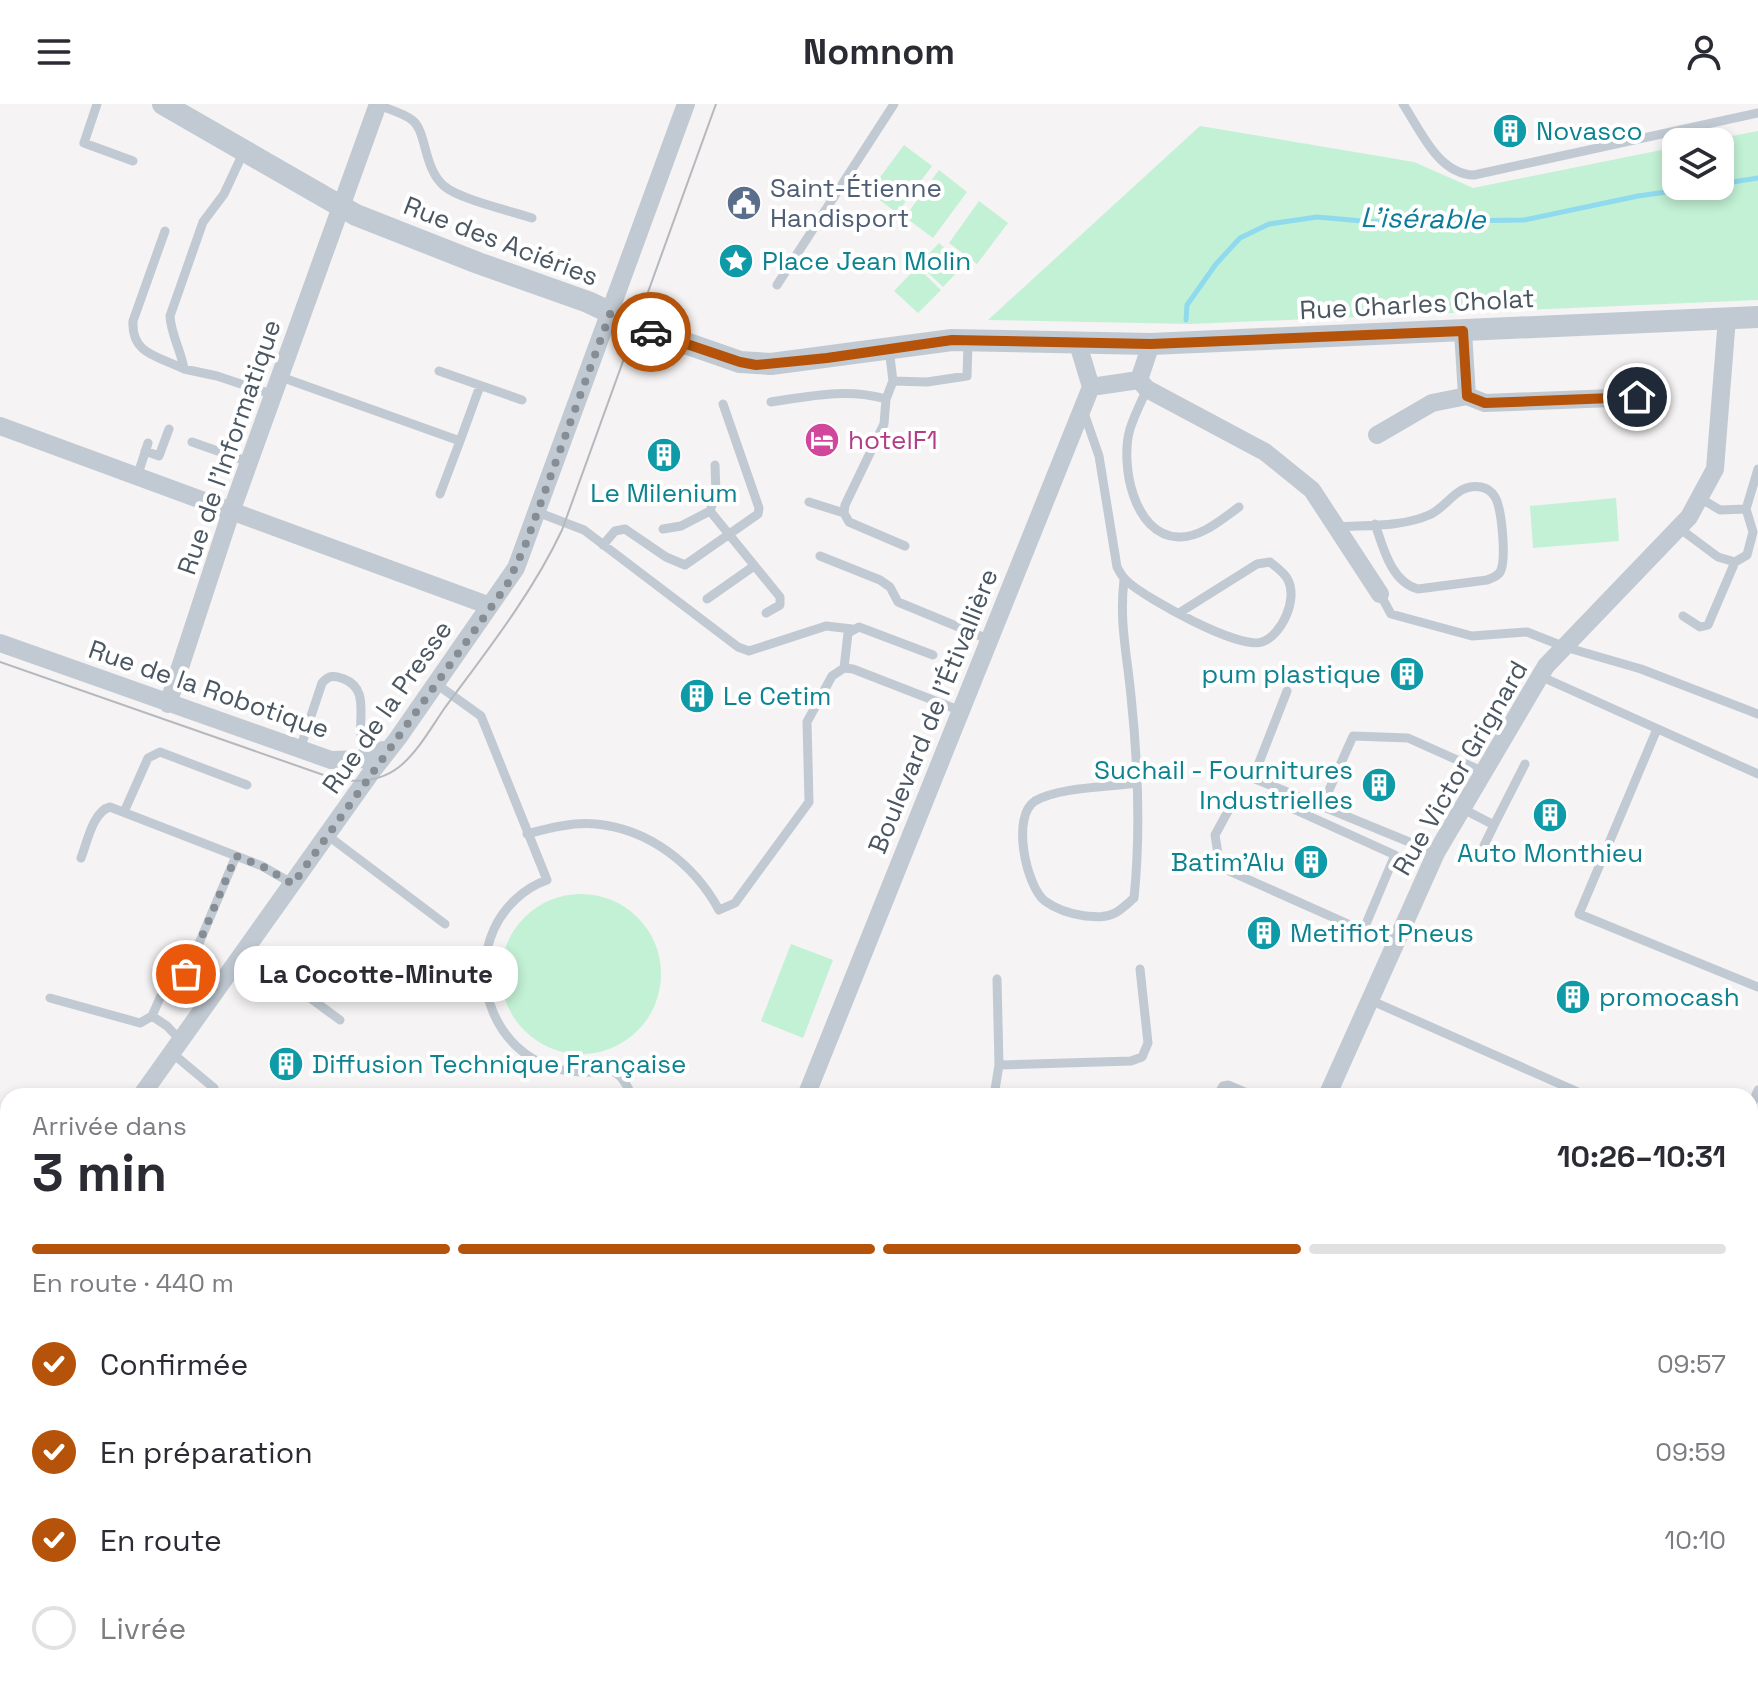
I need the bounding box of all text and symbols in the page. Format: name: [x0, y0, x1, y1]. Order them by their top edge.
text: Nomnom: [803, 29, 955, 75]
icon: menu: [32, 30, 76, 74]
icon: person: [1682, 30, 1726, 74]
building icon: Novasco: [1491, 112, 1529, 150]
place label: Novasco: [1536, 114, 1643, 148]
map controls: [1662, 128, 1734, 200]
button: layers: [1662, 128, 1734, 200]
place label: Saint-Étienne Handisport: [770, 171, 942, 235]
public building icon: Saint-Étienne Handisport: [725, 184, 763, 222]
street label: Rue des Aciéries: [399, 188, 603, 294]
water label: L'isérable: [1360, 199, 1487, 237]
place icon: Place Jean Molin: [717, 242, 755, 280]
place label: Place Jean Molin: [762, 244, 971, 278]
street label: Rue Charles Cholat: [1299, 281, 1535, 327]
courier: [611, 292, 691, 372]
icon: car: [629, 310, 673, 354]
street label: Rue de l'Informatique: [169, 315, 289, 579]
pin: [1603, 363, 1671, 431]
icon: home: [1615, 375, 1659, 419]
hotel icon: hotelF1: [803, 421, 841, 459]
place label: hotelF1: [848, 423, 938, 457]
building icon: Le Milenium: [645, 436, 683, 474]
place label: Le Milenium: [590, 476, 738, 510]
street label: Boulevard de l'Étivallière: [860, 564, 1006, 858]
street label: Rue de la Presse: [314, 614, 460, 800]
street label: Rue de la Robotique: [84, 632, 334, 746]
street label: Rue Victor Grignard: [1385, 654, 1535, 882]
building icon: pum plastique: [1388, 655, 1426, 693]
place label: pum plastique: [1202, 657, 1381, 691]
building icon: Le Cetim: [678, 677, 716, 715]
place label: Le Cetim: [723, 679, 831, 713]
place label: Suchail - Fournitures Industrielles: [1094, 753, 1353, 817]
building icon: Suchail - Fournitures Industrielles: [1360, 766, 1398, 804]
building icon: Auto Monthieu: [1531, 796, 1569, 834]
place label: Auto Monthieu: [1457, 836, 1643, 870]
building icon: Batim'Alu: [1292, 843, 1330, 881]
place label: Batim'Alu: [1171, 845, 1285, 879]
building icon: Metifiot Pneus: [1245, 914, 1283, 952]
place label: Metifiot Pneus: [1290, 916, 1474, 950]
pin: [152, 940, 220, 1008]
callout: La Cocotte-Minute: [234, 946, 518, 1002]
icon: bag: [164, 952, 208, 996]
text: La Cocotte-Minute: [259, 957, 493, 991]
building icon: promocash: [1554, 978, 1592, 1016]
place label: promocash: [1599, 980, 1740, 1014]
building icon: Diffusion Technique Française: [267, 1045, 305, 1083]
place label: Diffusion Technique Française: [312, 1047, 686, 1081]
text: Arrivée dans: [32, 1109, 187, 1143]
text: 10:26–10:31: [1557, 1137, 1726, 1176]
text: 3 min: [32, 1140, 167, 1206]
text: En route · 440 m: [32, 1266, 234, 1300]
icon: check: [32, 1342, 76, 1386]
text: Confirmée: [100, 1345, 248, 1384]
text: 09:57: [1657, 1347, 1726, 1381]
icon: check: [32, 1430, 76, 1474]
text: En préparation: [100, 1433, 313, 1472]
text: 09:59: [1655, 1435, 1726, 1469]
icon: check: [32, 1518, 76, 1562]
text: En route: [100, 1521, 222, 1560]
text: 10:10: [1664, 1523, 1726, 1557]
text: Livrée: [100, 1609, 186, 1648]

